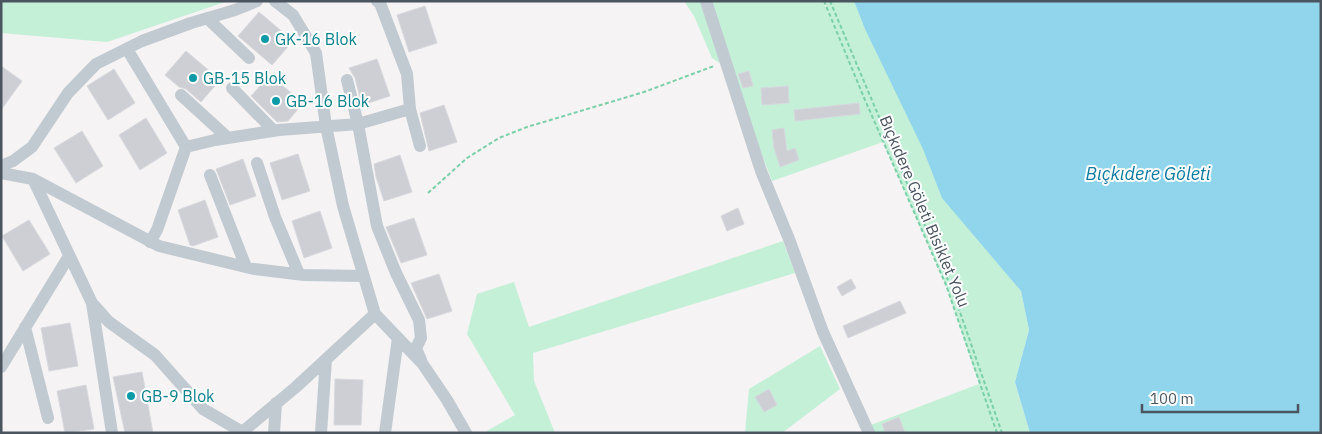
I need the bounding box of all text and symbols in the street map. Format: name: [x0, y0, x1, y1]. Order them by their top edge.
place label: GK-16 Blok: [275, 29, 358, 49]
marker: GK-16 Blok: [259, 33, 271, 45]
place label: GB-15 Blok: [203, 68, 287, 88]
marker: GB-15 Blok: [187, 72, 199, 84]
place label: GB-16 Blok: [286, 91, 370, 111]
marker: GB-16 Blok: [270, 95, 282, 107]
street label: Bıçkıdere Göleti Bisiklet Yolu: [876, 112, 974, 310]
water label: Bıçkıdere Göleti: [1086, 162, 1211, 185]
scale bar: [1142, 382, 1298, 414]
place label: GB-9 Blok: [141, 386, 215, 406]
text: 100 m: [1150, 389, 1194, 408]
marker: GB-9 Blok: [125, 390, 137, 402]

